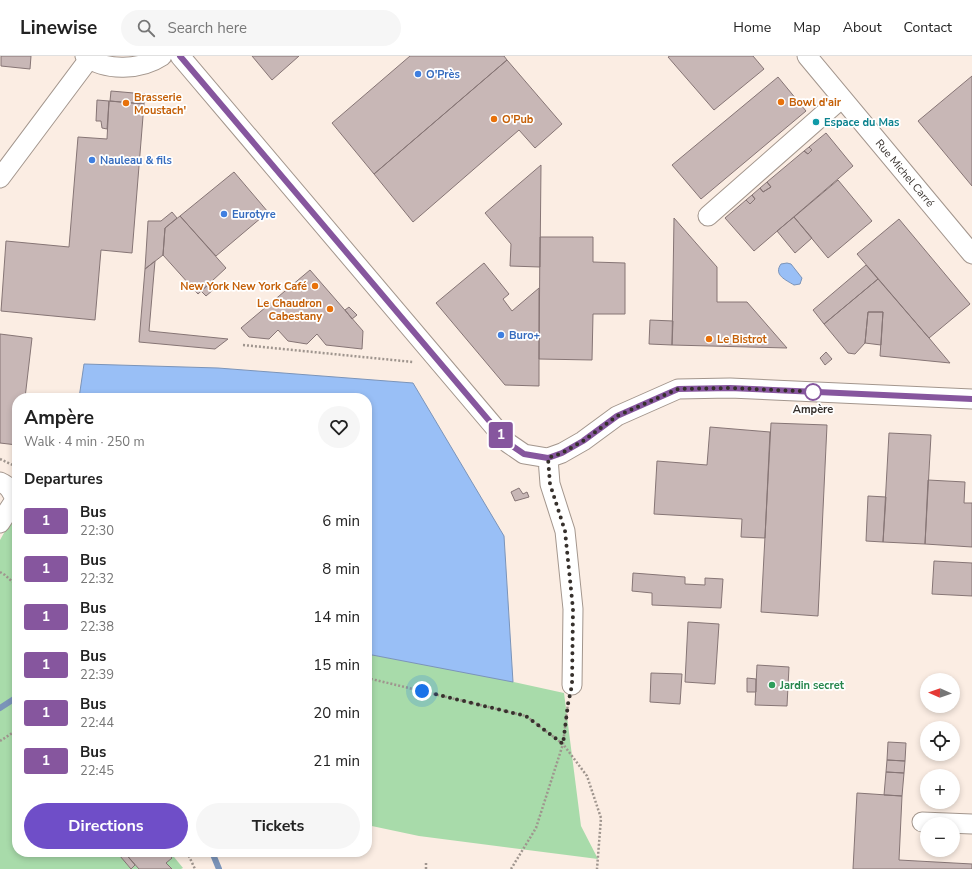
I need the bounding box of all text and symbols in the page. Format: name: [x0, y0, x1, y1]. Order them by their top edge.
search box: [121, 10, 401, 46]
text: Linewise: [20, 15, 97, 41]
icon: search: [135, 17, 157, 39]
text: Search here: [167, 18, 247, 38]
text: Home: [733, 18, 771, 37]
text: Map: [793, 18, 821, 37]
text: About: [843, 18, 882, 37]
text: Contact: [904, 18, 952, 37]
place label: O'Près: [426, 67, 460, 82]
marker: O'Près: [413, 69, 423, 79]
place label: Brasserie Moustach': [134, 90, 186, 118]
place label: Bowl d'air: [789, 95, 842, 110]
marker: Bowl d'air: [776, 97, 786, 107]
marker: Brasserie Moustach': [121, 98, 131, 108]
place label: O'Pub: [502, 112, 534, 127]
marker: O'Pub: [489, 114, 499, 124]
place label: Espace du Mas: [824, 115, 899, 130]
marker: Espace du Mas: [811, 117, 821, 127]
street label: Rue Michel Carré: [872, 136, 938, 210]
place label: Nauleau & fils: [100, 153, 172, 168]
marker: Nauleau & fils: [87, 155, 97, 165]
place label: Eurotyre: [232, 207, 276, 222]
marker: Eurotyre: [219, 209, 229, 219]
place label: New York New York Café: [180, 279, 307, 294]
marker: New York New York Café: [310, 281, 320, 291]
place label: Le Chaudron Cabestany: [257, 296, 322, 324]
marker: Le Chaudron Cabestany: [325, 304, 335, 314]
place label: Buro+: [509, 328, 540, 343]
marker: Buro+: [496, 330, 506, 340]
place label: Le Bistrot: [717, 332, 767, 347]
marker: Le Bistrot: [704, 334, 714, 344]
marker: Ampère: [804, 383, 822, 401]
place label: Ampère: [793, 402, 833, 417]
text: Ampère: [24, 405, 94, 431]
button: heart: [318, 406, 360, 448]
line badge: 1: [488, 422, 514, 448]
text: 1: [497, 425, 505, 444]
text: Walk · 4 min · 250 m: [24, 433, 145, 451]
text: Departures: [24, 469, 103, 489]
text: Bus: [80, 502, 106, 522]
text: 1: [42, 511, 50, 530]
text: 6 min: [322, 511, 360, 531]
text: 22:30: [80, 522, 114, 540]
text: Bus: [80, 550, 106, 570]
text: 1: [42, 559, 50, 578]
text: 8 min: [322, 559, 360, 579]
text: 22:32: [80, 570, 114, 588]
text: Bus: [80, 598, 106, 618]
text: 1: [42, 607, 50, 626]
text: 14 min: [313, 607, 360, 627]
text: 22:38: [80, 618, 114, 636]
text: Bus: [80, 646, 106, 666]
text: 1: [42, 655, 50, 674]
text: 15 min: [313, 655, 360, 675]
text: 22:39: [80, 666, 114, 684]
north arrow: [920, 673, 960, 713]
map controls: [920, 673, 960, 857]
place label: Jardin secret: [779, 678, 845, 693]
marker: Jardin secret: [767, 680, 777, 690]
your location: [412, 681, 432, 701]
text: Bus: [80, 694, 106, 714]
text: 1: [42, 703, 50, 722]
text: 20 min: [313, 703, 360, 723]
text: 22:44: [80, 714, 114, 732]
button: locate: [920, 721, 960, 761]
text: Bus: [80, 742, 106, 762]
text: 1: [42, 751, 50, 770]
text: 21 min: [313, 751, 360, 771]
text: 22:45: [80, 762, 114, 780]
button: +: [920, 769, 960, 809]
button: Directions: [24, 803, 188, 849]
button: Tickets: [196, 803, 360, 849]
button: −: [920, 817, 960, 857]

